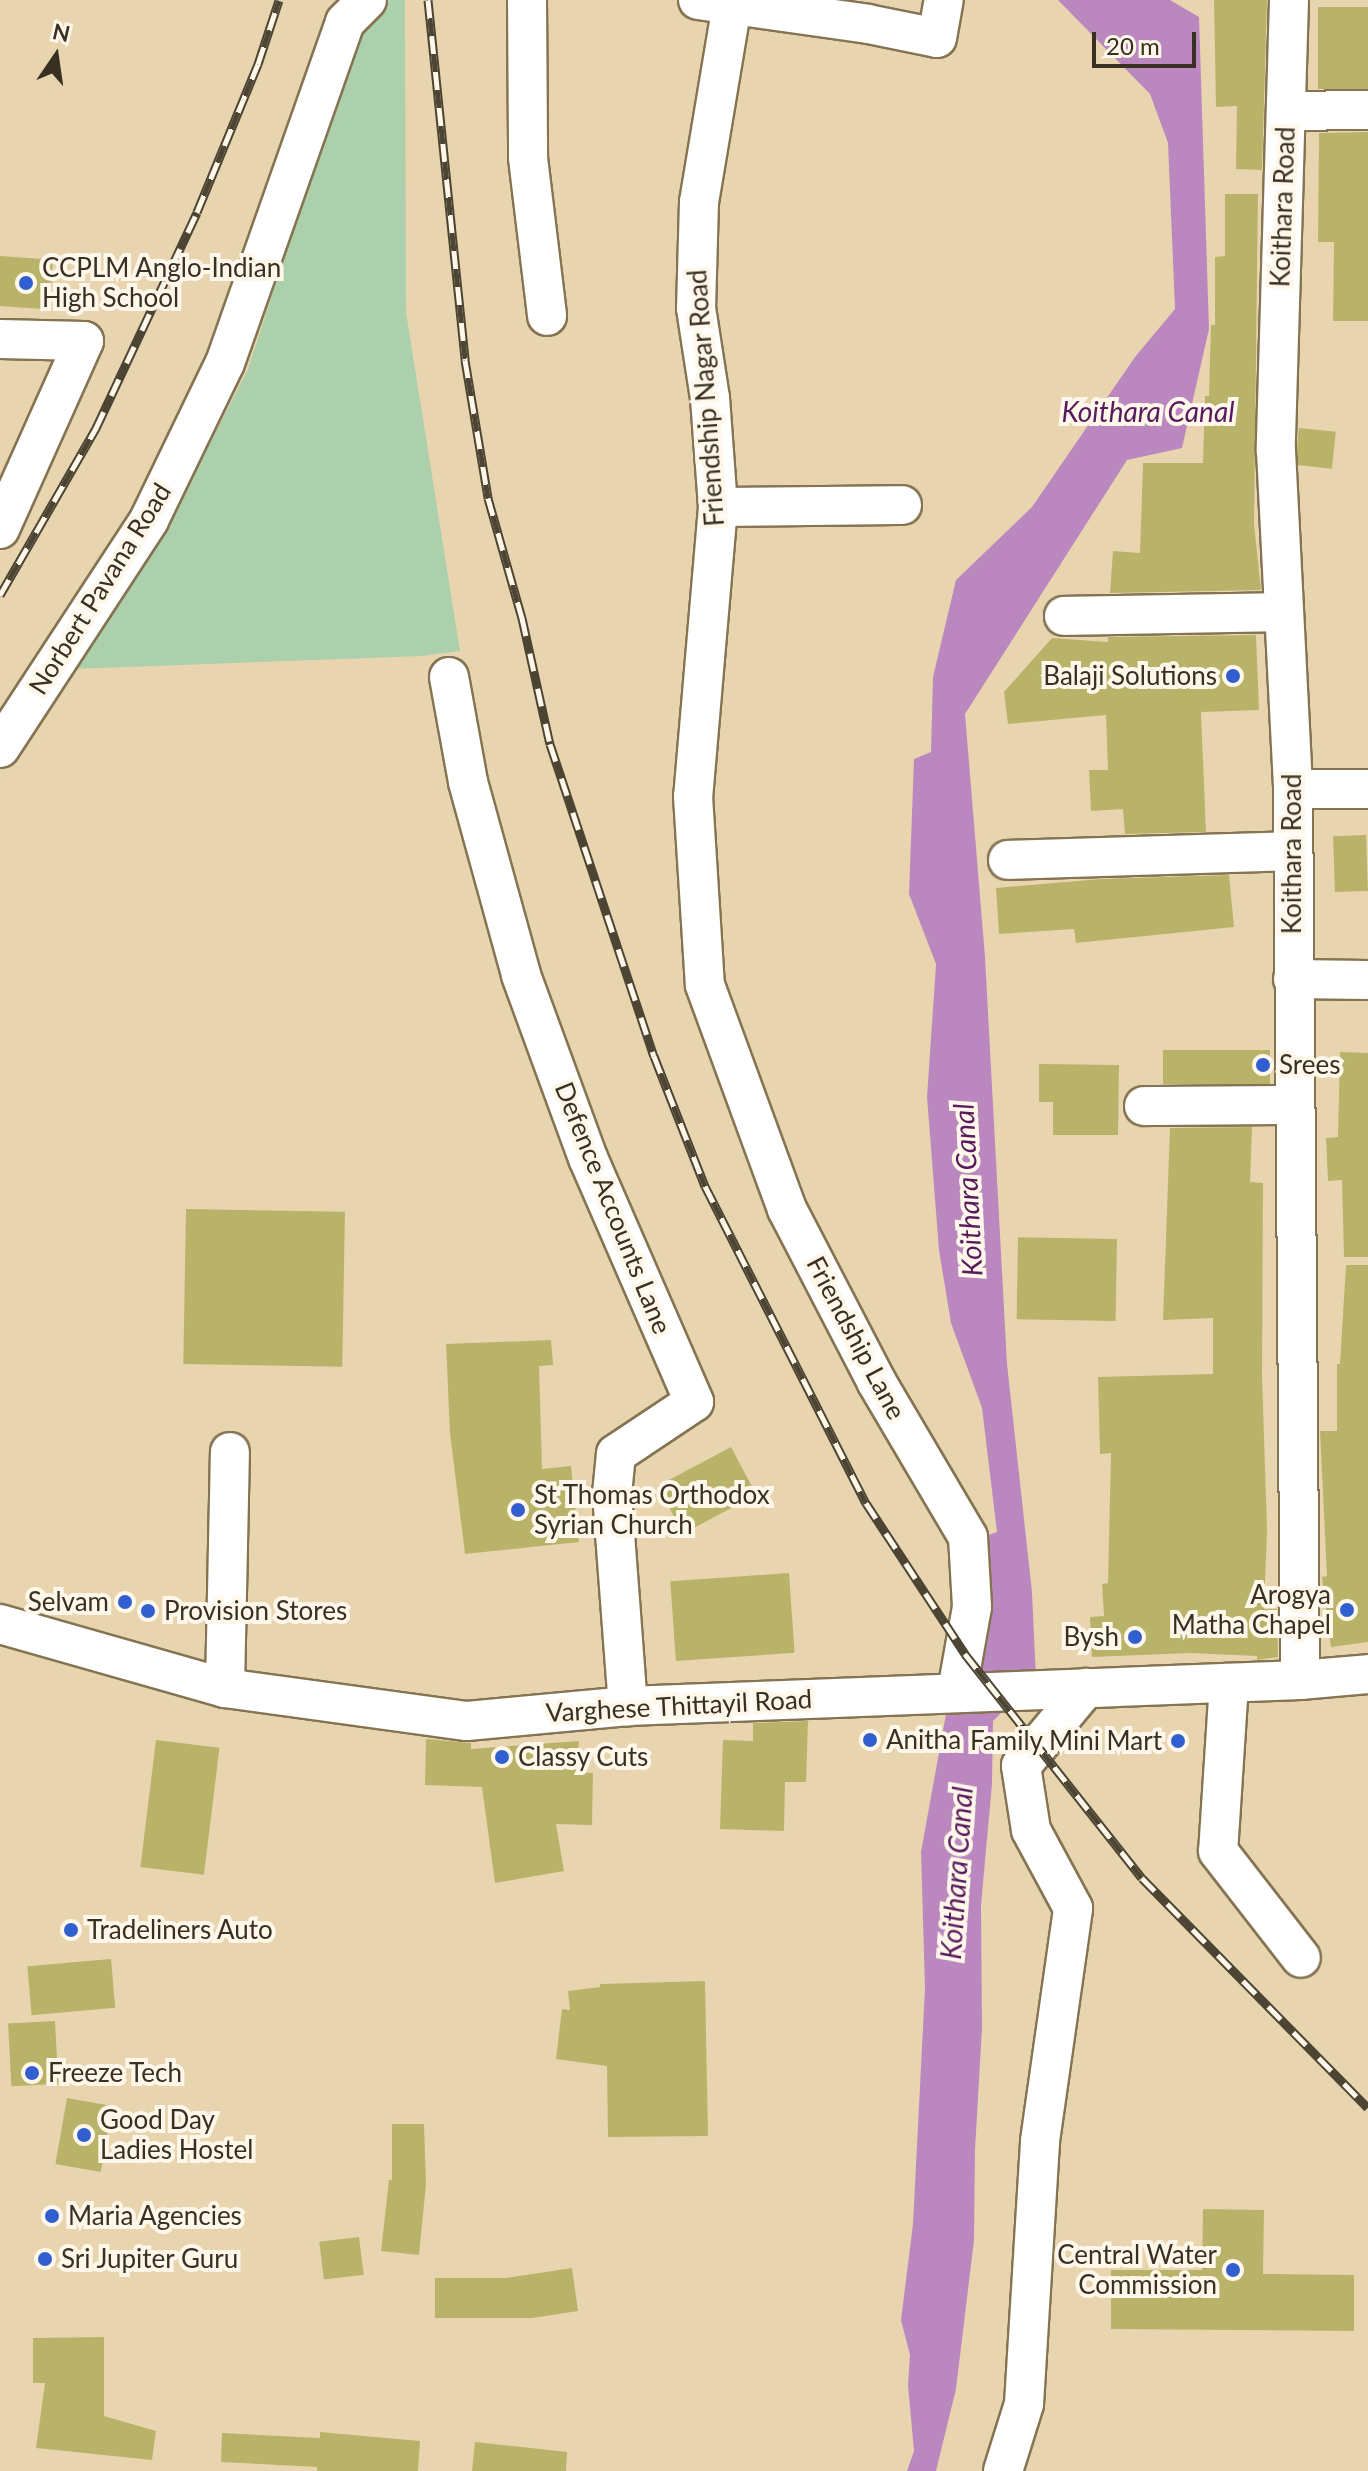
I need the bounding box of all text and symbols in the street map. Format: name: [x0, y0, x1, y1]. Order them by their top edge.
north arrow: [16, 16, 96, 96]
scale bar: [1096, 16, 1200, 66]
text: N: [50, 17, 73, 47]
text: 20 m: [1106, 31, 1160, 60]
street label: Koithara Road: [1265, 126, 1301, 288]
place label: CCPLM Anglo-Indian High School: [42, 252, 282, 314]
street label: Friendship Nagar Road: [681, 268, 731, 528]
marker: CCPLM Anglo-Indian High School: [17, 274, 35, 292]
water label: Koithara Canal: [1062, 394, 1234, 428]
street label: Norbert Pavana Road: [22, 478, 178, 700]
place label: Balaji Solutions: [1043, 660, 1217, 692]
marker: Balaji Solutions: [1224, 667, 1242, 685]
street label: Koithara Road: [1276, 774, 1308, 934]
place label: Srees: [1279, 1049, 1340, 1081]
marker: Srees: [1254, 1056, 1272, 1074]
street label: Defence Accounts Lane: [548, 1077, 678, 1339]
water label: Koithara Canal: [946, 1103, 988, 1277]
street label: Friendship Lane: [800, 1251, 912, 1425]
place label: St Thomas Orthodox Syrian Church: [534, 1479, 770, 1540]
marker: St Thomas Orthodox Syrian Church: [509, 1501, 527, 1519]
place label: Arogya Matha Chapel: [1172, 1579, 1331, 1640]
place label: Selvam: [28, 1586, 109, 1618]
marker: Selvam: [116, 1593, 134, 1611]
place label: Provision Stores: [164, 1595, 347, 1627]
marker: Arogya Matha Chapel: [1338, 1601, 1356, 1619]
marker: Provision Stores: [139, 1602, 157, 1620]
place label: Bysh: [1064, 1621, 1119, 1653]
marker: Bysh: [1126, 1628, 1144, 1646]
street label: Varghese Thittayil Road: [545, 1683, 813, 1729]
place label: Anitha: [886, 1724, 961, 1756]
place label: Family Mini Mart: [969, 1725, 1162, 1757]
marker: Anitha: [861, 1731, 879, 1749]
marker: Family Mini Mart: [1169, 1732, 1187, 1750]
place label: Classy Cuts: [518, 1741, 649, 1773]
marker: Classy Cuts: [493, 1748, 511, 1766]
water label: Koithara Canal: [933, 1786, 979, 1960]
place label: Tradeliners Auto: [87, 1914, 274, 1946]
marker: Tradeliners Auto: [62, 1921, 80, 1939]
place label: Freeze Tech: [48, 2057, 183, 2089]
marker: Freeze Tech: [23, 2064, 41, 2082]
place label: Good Day Ladies Hostel: [100, 2104, 253, 2166]
marker: Good Day Ladies Hostel: [75, 2126, 93, 2144]
place label: Maria Agencies: [68, 2200, 243, 2232]
marker: Maria Agencies: [43, 2207, 61, 2225]
place label: Central Water Commission: [1057, 2239, 1217, 2300]
place label: Sri Jupiter Guru: [61, 2243, 239, 2275]
marker: Sri Jupiter Guru: [36, 2250, 54, 2268]
marker: Central Water Commission: [1224, 2261, 1242, 2279]

